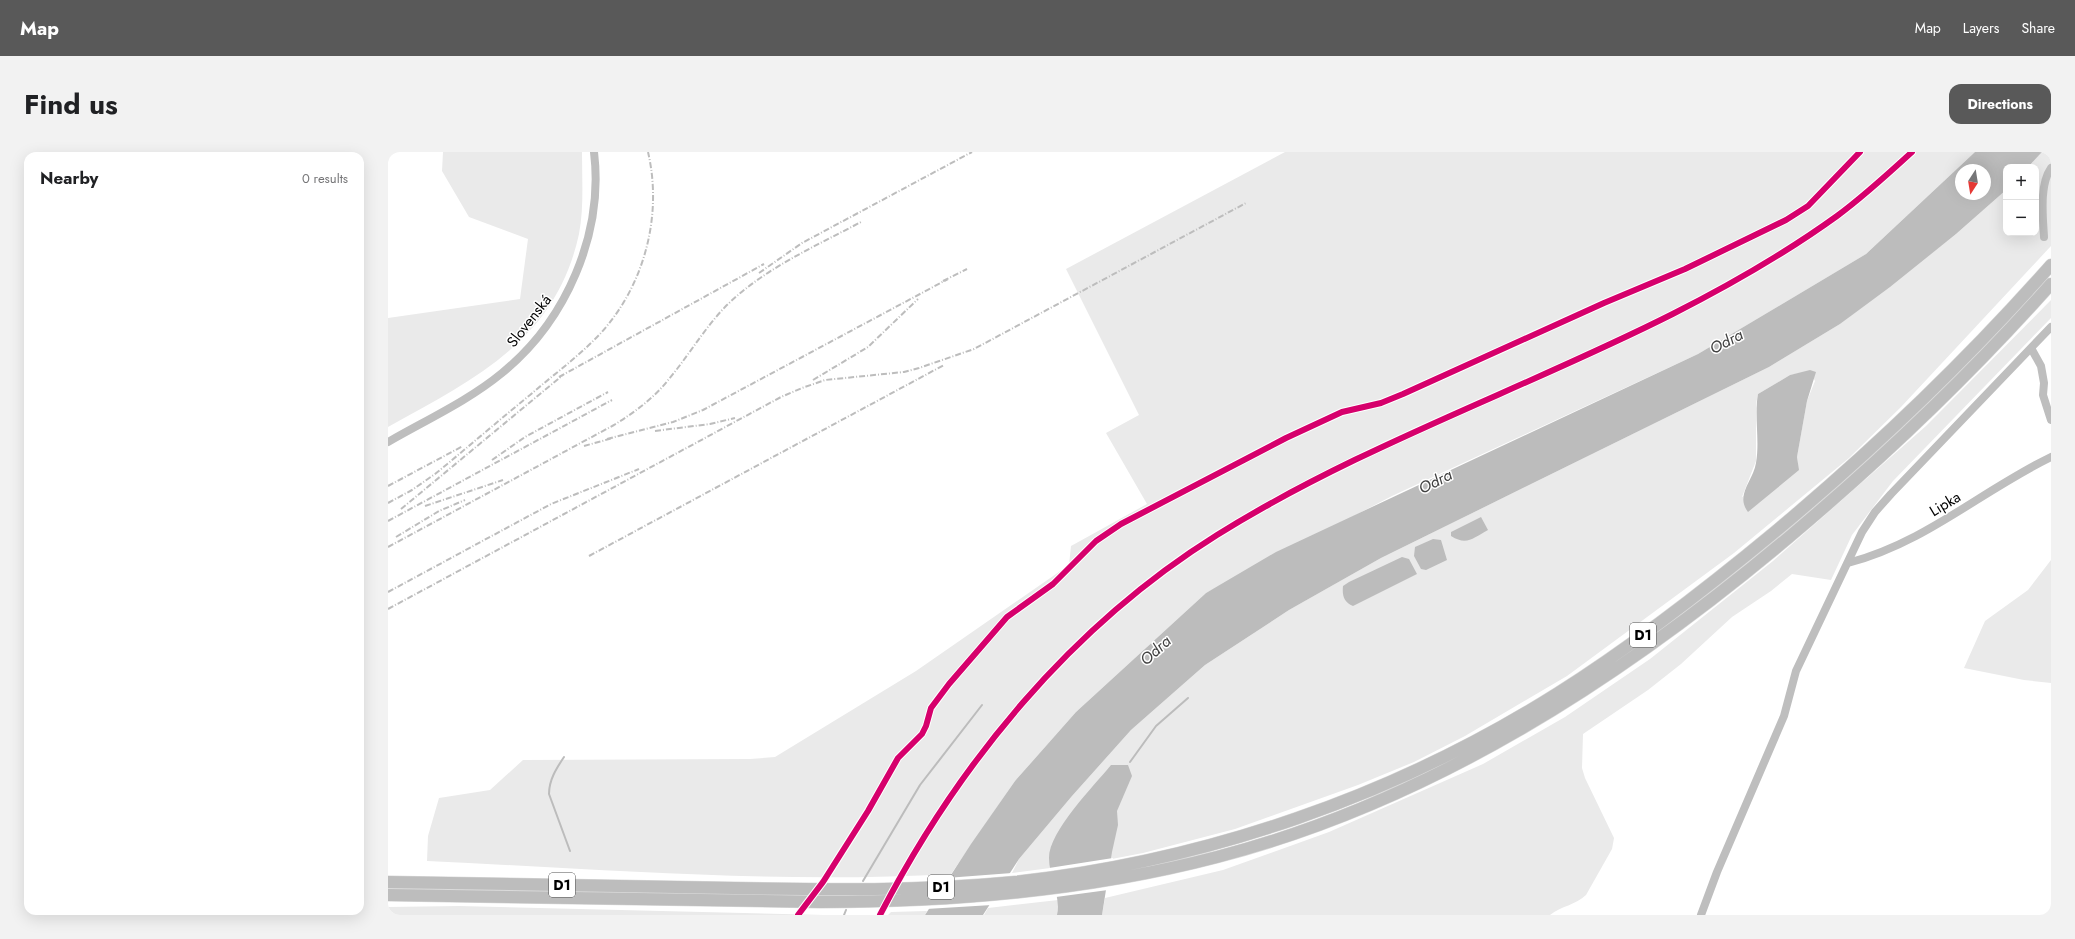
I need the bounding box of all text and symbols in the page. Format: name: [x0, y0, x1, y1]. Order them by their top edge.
text: Map: [20, 15, 59, 42]
text: Map: [1915, 18, 1941, 38]
text: Layers: [1963, 18, 1999, 38]
text: Share: [2021, 18, 2055, 38]
text: Find us: [24, 84, 118, 125]
button: Directions: [1949, 84, 2051, 124]
north arrow: [1955, 164, 1991, 200]
map controls: [2003, 164, 2039, 236]
button: +: [2003, 164, 2039, 200]
text: Nearby: [40, 166, 98, 190]
text: 0 results: [302, 169, 348, 188]
button: −: [2003, 200, 2039, 236]
street label: Slovenská: [501, 290, 557, 352]
water label: Odra: [1705, 323, 1747, 360]
water label: Odra: [1414, 463, 1456, 500]
street label: Lipka: [1925, 486, 1965, 522]
road number: D1: [1630, 623, 1656, 647]
water label: Odra: [1135, 630, 1176, 671]
road number: D1: [549, 873, 575, 897]
road number: D1: [928, 875, 954, 899]

